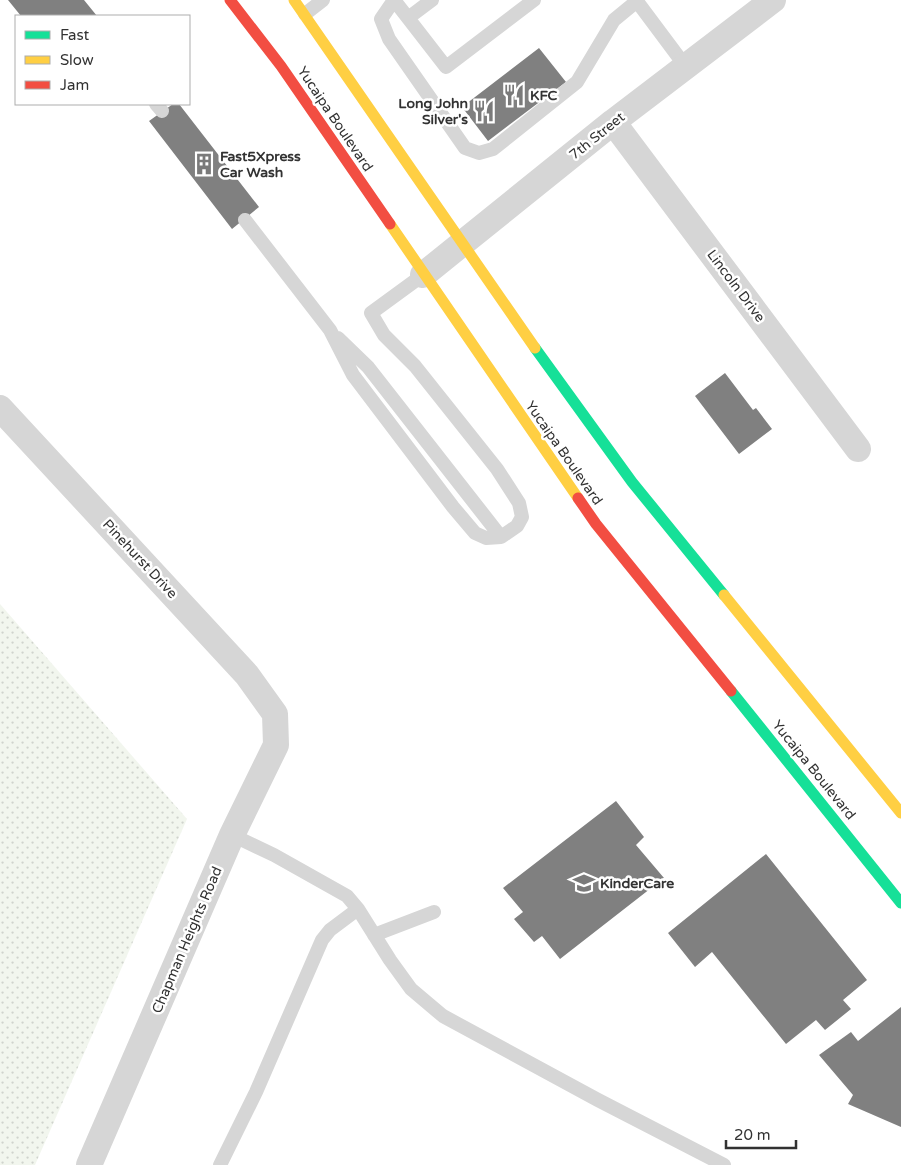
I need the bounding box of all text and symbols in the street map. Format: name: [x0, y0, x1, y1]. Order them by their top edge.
legend: [15, 15, 190, 105]
text: Fast: [60, 26, 90, 44]
text: Slow: [60, 51, 94, 69]
street label: Yucaipa Boulevard: [294, 63, 376, 175]
text: Jam: [60, 76, 89, 94]
restaurant icon: KFC: [501, 82, 527, 108]
place label: KFC: [530, 87, 558, 104]
place label: Long John Silver's: [398, 95, 468, 128]
restaurant icon: Long John Silver's: [471, 98, 497, 124]
street label: 7th Street: [566, 108, 629, 163]
place label: Fast5Xpress Car Wash: [220, 148, 301, 181]
building icon: Fast5Xpress Car Wash: [191, 151, 217, 177]
street label: Lincoln Drive: [703, 246, 769, 326]
street label: Yucaipa Boulevard: [522, 398, 606, 508]
street label: Pinehurst Drive: [99, 516, 181, 602]
street label: Yucaipa Boulevard: [769, 717, 859, 823]
street label: Chapman Heights Road: [148, 864, 226, 1016]
school or university icon: KinderCare: [571, 870, 597, 896]
place label: KinderCare: [600, 875, 674, 892]
scale bar: [726, 1118, 796, 1150]
text: 20 m: [734, 1126, 771, 1144]

